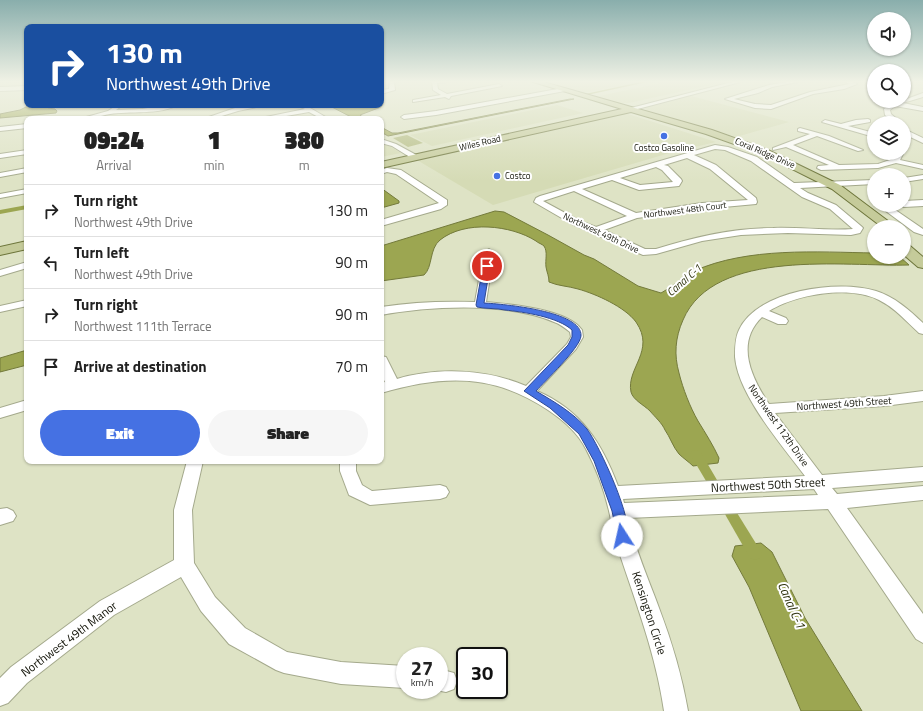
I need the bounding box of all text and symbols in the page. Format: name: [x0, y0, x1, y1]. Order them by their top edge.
map controls: [867, 12, 911, 264]
button: sound: [867, 12, 911, 56]
text: 130 m: [106, 31, 183, 74]
icon: right: [40, 40, 92, 92]
button: search: [867, 64, 911, 108]
text: Northwest 49th Drive: [106, 70, 271, 97]
button: layers: [867, 116, 911, 160]
text: 09:24: [84, 122, 144, 158]
text: 1: [207, 122, 221, 158]
text: 380: [284, 122, 324, 158]
street label: Wiles Road: [458, 131, 502, 154]
marker: Costco Gasoline: [659, 131, 669, 141]
street label: Coral Ridge Drive: [733, 134, 798, 171]
place label: Costco Gasoline: [634, 141, 694, 154]
text: Arrival: [96, 155, 131, 175]
text: min: [204, 155, 224, 175]
text: m: [299, 155, 310, 175]
button: +: [867, 168, 911, 212]
place label: Costco: [505, 169, 531, 182]
marker: Costco: [492, 171, 502, 181]
text: Turn right: [74, 189, 138, 212]
street label: Northwest 48th Court: [643, 198, 728, 221]
text: 130 m: [327, 199, 368, 222]
icon: right: [40, 200, 62, 222]
street label: Northwest 49th Drive: [561, 209, 642, 256]
text: Northwest 49th Drive: [74, 212, 193, 232]
button: −: [867, 220, 911, 264]
text: Turn left: [74, 241, 129, 264]
pin: [470, 249, 504, 283]
text: 90 m: [335, 251, 368, 274]
icon: left: [40, 252, 62, 274]
icon: arrive: [476, 255, 498, 277]
water label: Canal C-1: [663, 260, 705, 300]
text: Northwest 49th Drive: [74, 264, 193, 284]
text: Turn right: [74, 293, 138, 316]
text: 90 m: [335, 303, 368, 326]
icon: right: [40, 304, 62, 326]
text: Northwest 111th Terrace: [74, 316, 212, 336]
text: Arrive at destination: [74, 355, 207, 378]
text: 70 m: [335, 355, 368, 378]
icon: arrive: [40, 356, 62, 378]
street label: Northwest 112th Drive: [745, 381, 813, 469]
street label: Northwest 49th Street: [796, 393, 893, 414]
button: Exit: [40, 410, 200, 456]
button: Share: [208, 410, 368, 456]
street label: Northwest 50th Street: [710, 472, 826, 497]
position arrow: [601, 515, 643, 557]
street label: Kensington Circle: [627, 569, 672, 657]
water label: Canal C-1: [773, 578, 811, 632]
street label: Northwest 49th Manor: [16, 596, 121, 681]
speed limit sign: 30: [456, 647, 508, 699]
text: 27: [411, 652, 433, 683]
text: km/h: [411, 675, 433, 690]

